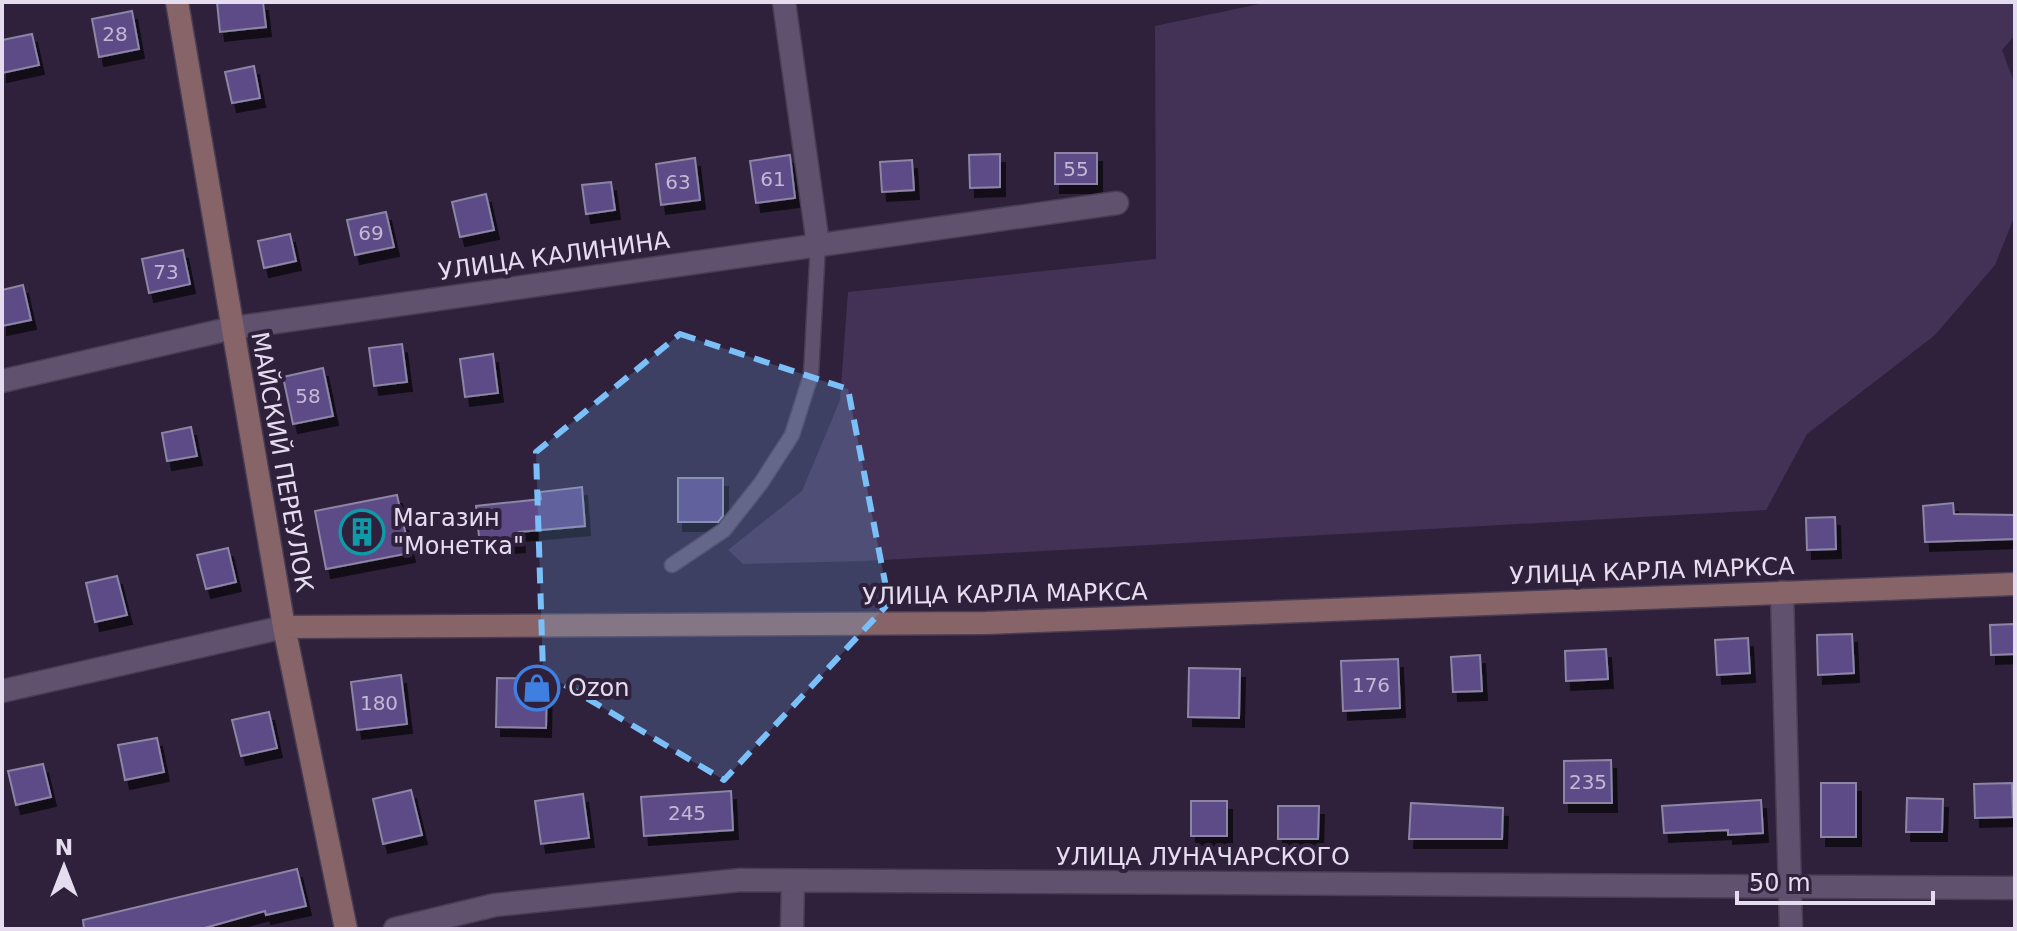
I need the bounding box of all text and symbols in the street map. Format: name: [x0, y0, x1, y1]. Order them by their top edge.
house number: 28: [102, 22, 128, 46]
house number: 55: [1063, 157, 1089, 181]
house number: 61: [760, 167, 786, 191]
house number: 63: [665, 170, 691, 194]
house number: 69: [358, 221, 384, 245]
street label: УЛИЦА КАЛИНИНА: [437, 226, 672, 286]
house number: 73: [153, 260, 179, 284]
street label: МАЙСКИЙ ПЕРЕУЛОК: [245, 329, 320, 594]
house number: 58: [295, 384, 321, 408]
place label: Магазин "Монетка": [393, 504, 524, 560]
building icon: Магазин "Монетка": [338, 508, 386, 556]
street label: УЛИЦА КАРЛА МАРКСА: [1509, 552, 1796, 590]
street label: УЛИЦА КАРЛА МАРКСА: [862, 578, 1148, 610]
shop icon: Ozon: [513, 664, 561, 712]
house number: 176: [1352, 673, 1390, 697]
place label: Ozon: [568, 674, 629, 702]
house number: 180: [360, 691, 398, 715]
house number: 235: [1569, 770, 1607, 794]
house number: 245: [668, 801, 706, 825]
north arrow: [24, 827, 104, 907]
text: N: [55, 835, 73, 860]
street label: УЛИЦА ЛУНАЧАРСКОГО: [1056, 843, 1350, 871]
scale bar: [1737, 855, 1933, 905]
text: 50 m: [1749, 869, 1811, 897]

